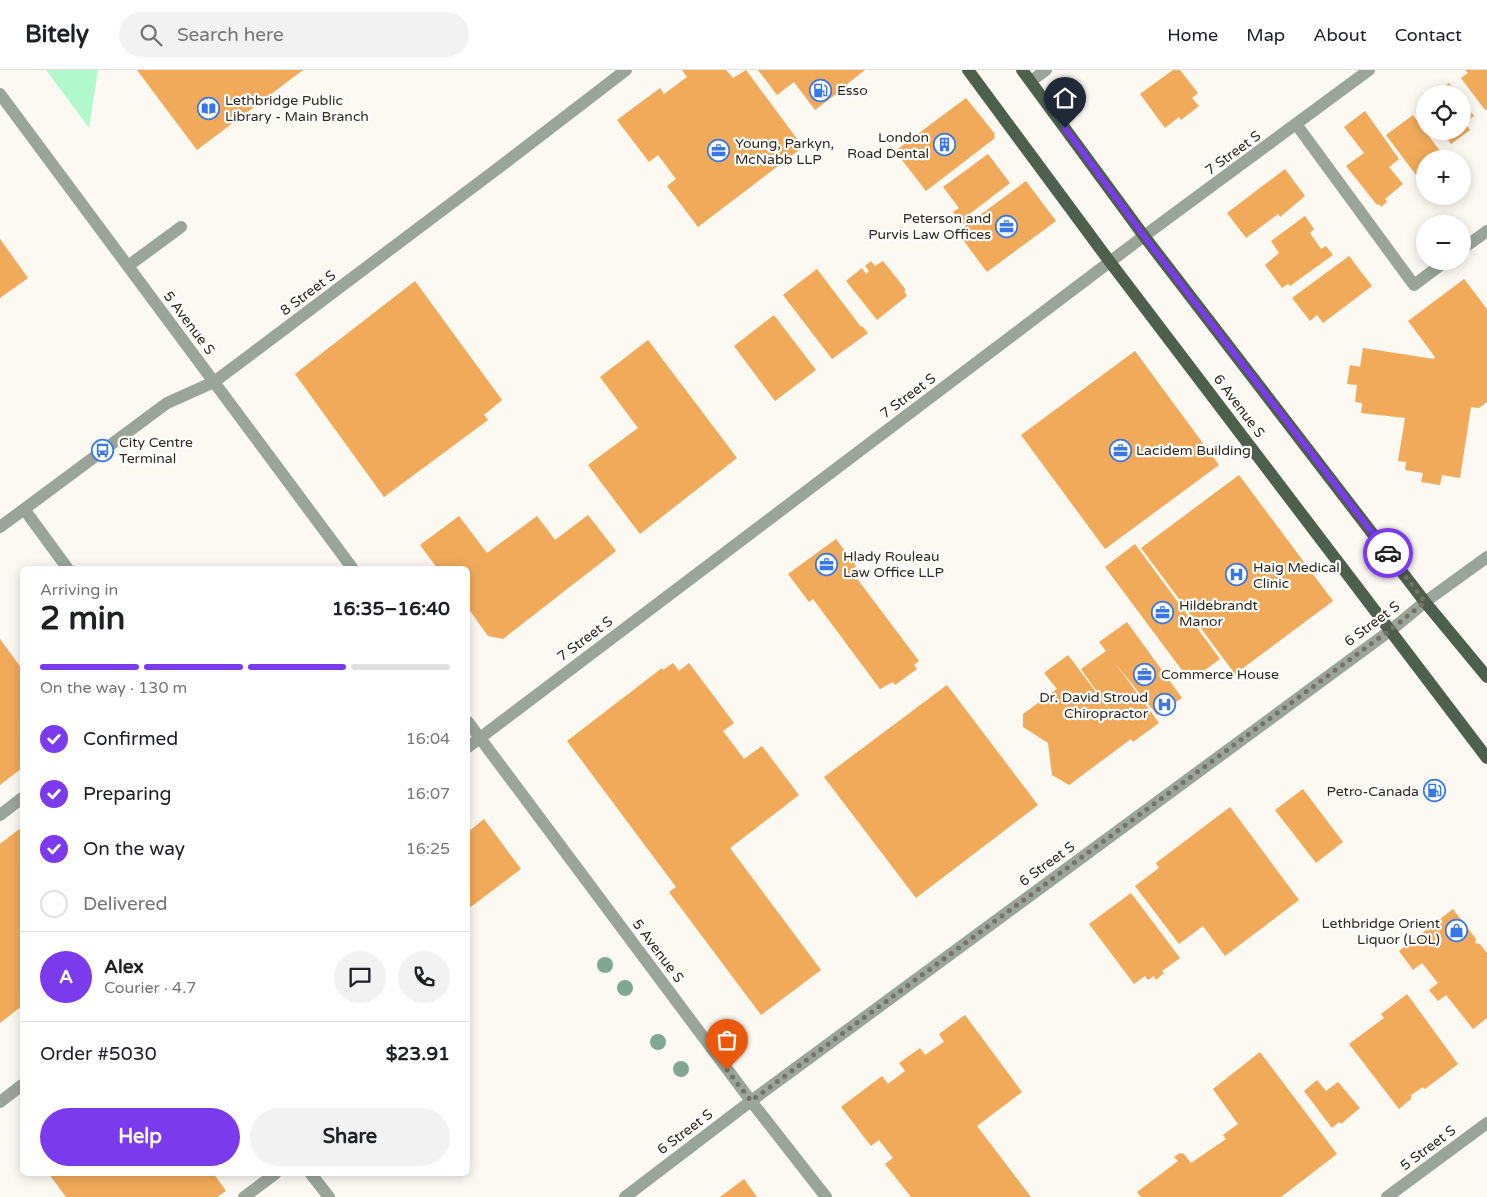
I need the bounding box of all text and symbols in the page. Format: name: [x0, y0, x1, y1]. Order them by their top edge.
search box: [119, 12, 469, 57]
text: Bitely: [25, 20, 89, 49]
icon: search: [137, 21, 165, 49]
text: Search here: [177, 24, 284, 46]
text: Home: [1167, 24, 1218, 46]
text: Map: [1246, 24, 1285, 46]
text: About: [1313, 24, 1367, 46]
text: Contact: [1395, 24, 1462, 46]
pin: [1044, 77, 1086, 128]
fuel station icon: Esso: [809, 78, 833, 102]
place label: Esso: [837, 82, 868, 99]
icon: home: [1051, 84, 1079, 112]
map controls: [1416, 85, 1471, 270]
button: locate: [1416, 85, 1471, 140]
place label: Lethbridge Public Library - Main Branch: [225, 92, 369, 125]
library icon: Lethbridge Public Library - Main Branch: [197, 96, 221, 120]
street label: 7 Street S: [1202, 127, 1264, 179]
place label: London Road Dental: [847, 129, 929, 162]
building icon: London Road Dental: [933, 133, 957, 157]
place label: Young, Parkyn, McNabb LLP: [735, 135, 834, 168]
office icon: Young, Parkyn, McNabb LLP: [707, 139, 731, 163]
button: +: [1416, 150, 1471, 205]
place label: Peterson and Purvis Law Offices: [868, 210, 991, 243]
office icon: Peterson and Purvis Law Offices: [995, 214, 1019, 238]
button: −: [1416, 215, 1471, 270]
street label: 8 Street S: [277, 267, 339, 319]
street label: 5 Avenue S: [160, 288, 219, 358]
street label: 7 Street S: [877, 370, 939, 422]
street label: 6 Avenue S: [1210, 371, 1269, 441]
place label: City Centre Terminal: [119, 434, 193, 467]
bus stop icon: City Centre Terminal: [91, 438, 115, 462]
office icon: Lacidem Building: [1108, 438, 1132, 462]
place label: Lacidem Building: [1136, 442, 1251, 459]
courier: [1363, 528, 1413, 578]
icon: car: [1374, 539, 1402, 567]
place label: Hlady Rouleau Law Office LLP: [843, 548, 944, 581]
office icon: Hlady Rouleau Law Office LLP: [815, 552, 839, 576]
place label: Haig Medical Clinic: [1253, 559, 1340, 592]
hospital icon: Haig Medical Clinic: [1225, 563, 1249, 587]
text: Arriving in: [40, 580, 118, 600]
place label: Hildebrandt Manor: [1179, 597, 1259, 630]
text: 16:35–16:40: [332, 598, 450, 620]
street label: 6 Street S: [1341, 598, 1403, 650]
text: 2 min: [40, 600, 125, 638]
office icon: Hildebrandt Manor: [1151, 601, 1175, 625]
street label: 7 Street S: [554, 613, 616, 665]
office icon: Commerce House: [1133, 662, 1157, 686]
place label: Commerce House: [1161, 666, 1279, 683]
text: On the way · 130 m: [40, 678, 187, 698]
place label: Dr. David Stroud Chiropractor: [1039, 689, 1149, 722]
hospital icon: Dr. David Stroud Chiropractor: [1152, 693, 1176, 717]
icon: check: [40, 725, 68, 753]
text: Confirmed: [83, 728, 178, 750]
text: 16:04: [406, 729, 450, 749]
fuel station icon: Petro-Canada: [1423, 779, 1447, 803]
icon: check: [40, 780, 68, 808]
text: Preparing: [83, 783, 172, 805]
place label: Petro-Canada: [1326, 783, 1419, 800]
text: 16:07: [406, 784, 450, 804]
icon: check: [40, 835, 68, 863]
text: On the way: [83, 838, 185, 860]
street label: 6 Street S: [1016, 838, 1078, 890]
text: 16:25: [406, 839, 450, 859]
text: Delivered: [83, 893, 168, 915]
place label: Lethbridge Orient Liquor (LOL): [1322, 915, 1441, 948]
street label: 5 Avenue S: [629, 916, 688, 986]
shop icon: Lethbridge Orient Liquor (LOL): [1444, 919, 1468, 943]
button: chat: [334, 951, 386, 1003]
button: phone: [398, 951, 450, 1003]
text: Alex: [104, 956, 144, 978]
text: A: [59, 966, 73, 988]
text: Courier · 4.7: [104, 978, 196, 998]
pin: [706, 1019, 748, 1070]
icon: bag: [713, 1026, 741, 1054]
text: Order #5030: [40, 1043, 157, 1065]
text: $23.91: [386, 1043, 450, 1065]
street label: 6 Street S: [654, 1106, 716, 1158]
button: Help: [40, 1108, 240, 1166]
button: Share: [250, 1108, 450, 1166]
street label: 5 Street S: [1397, 1122, 1459, 1174]

